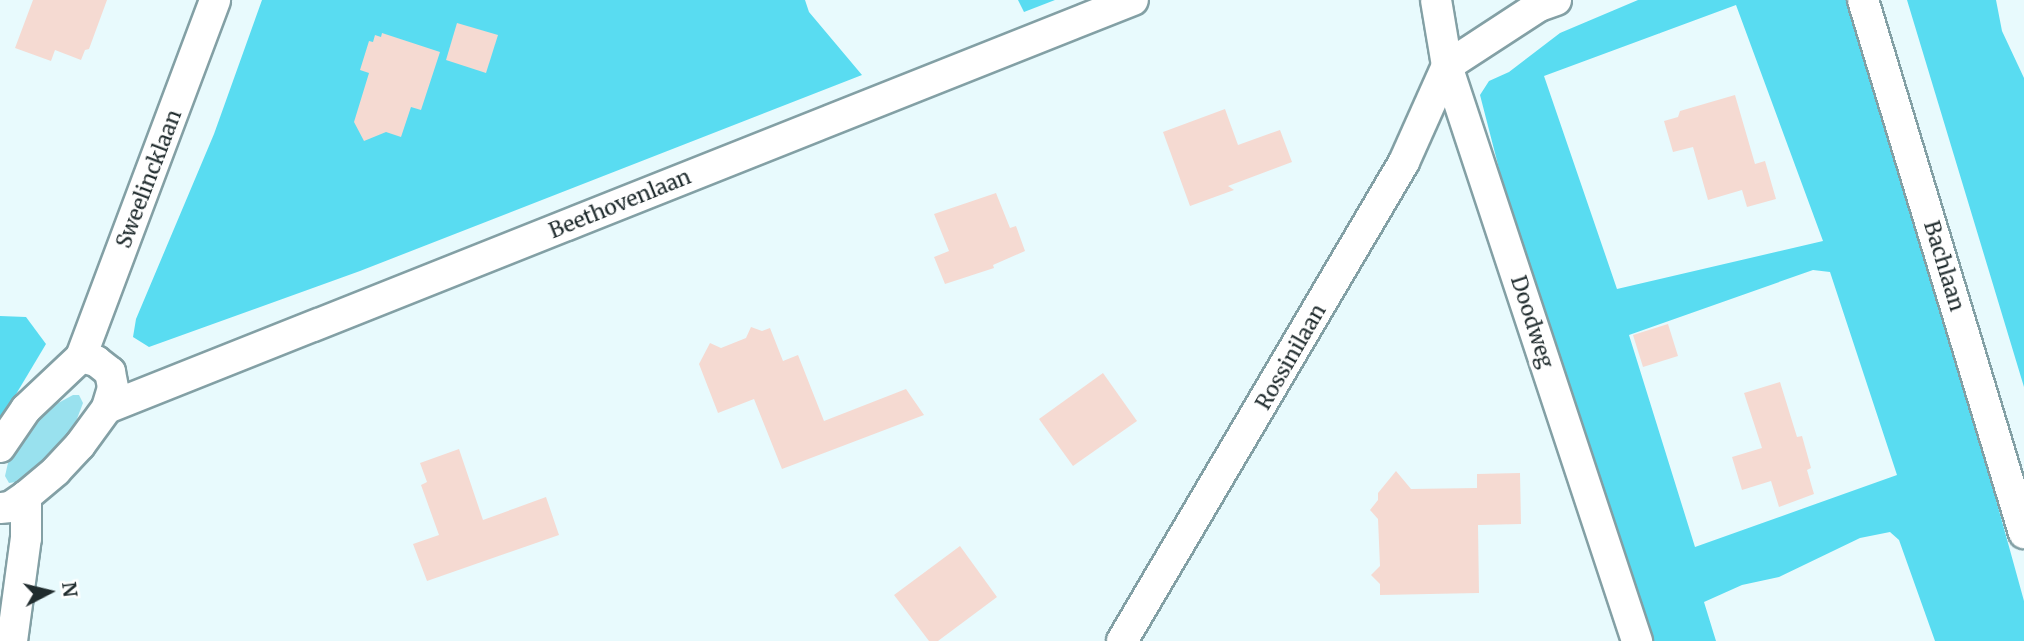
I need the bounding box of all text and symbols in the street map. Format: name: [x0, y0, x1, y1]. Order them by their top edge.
street label: Sweelincklaan: [111, 106, 187, 252]
street label: Beethovenlaan: [545, 164, 695, 244]
street label: Bachlaan: [1918, 218, 1970, 314]
street label: Doodweg: [1505, 273, 1559, 371]
street label: Rossinilaan: [1251, 300, 1331, 414]
north arrow: [14, 557, 84, 627]
text: N: [57, 581, 83, 598]

